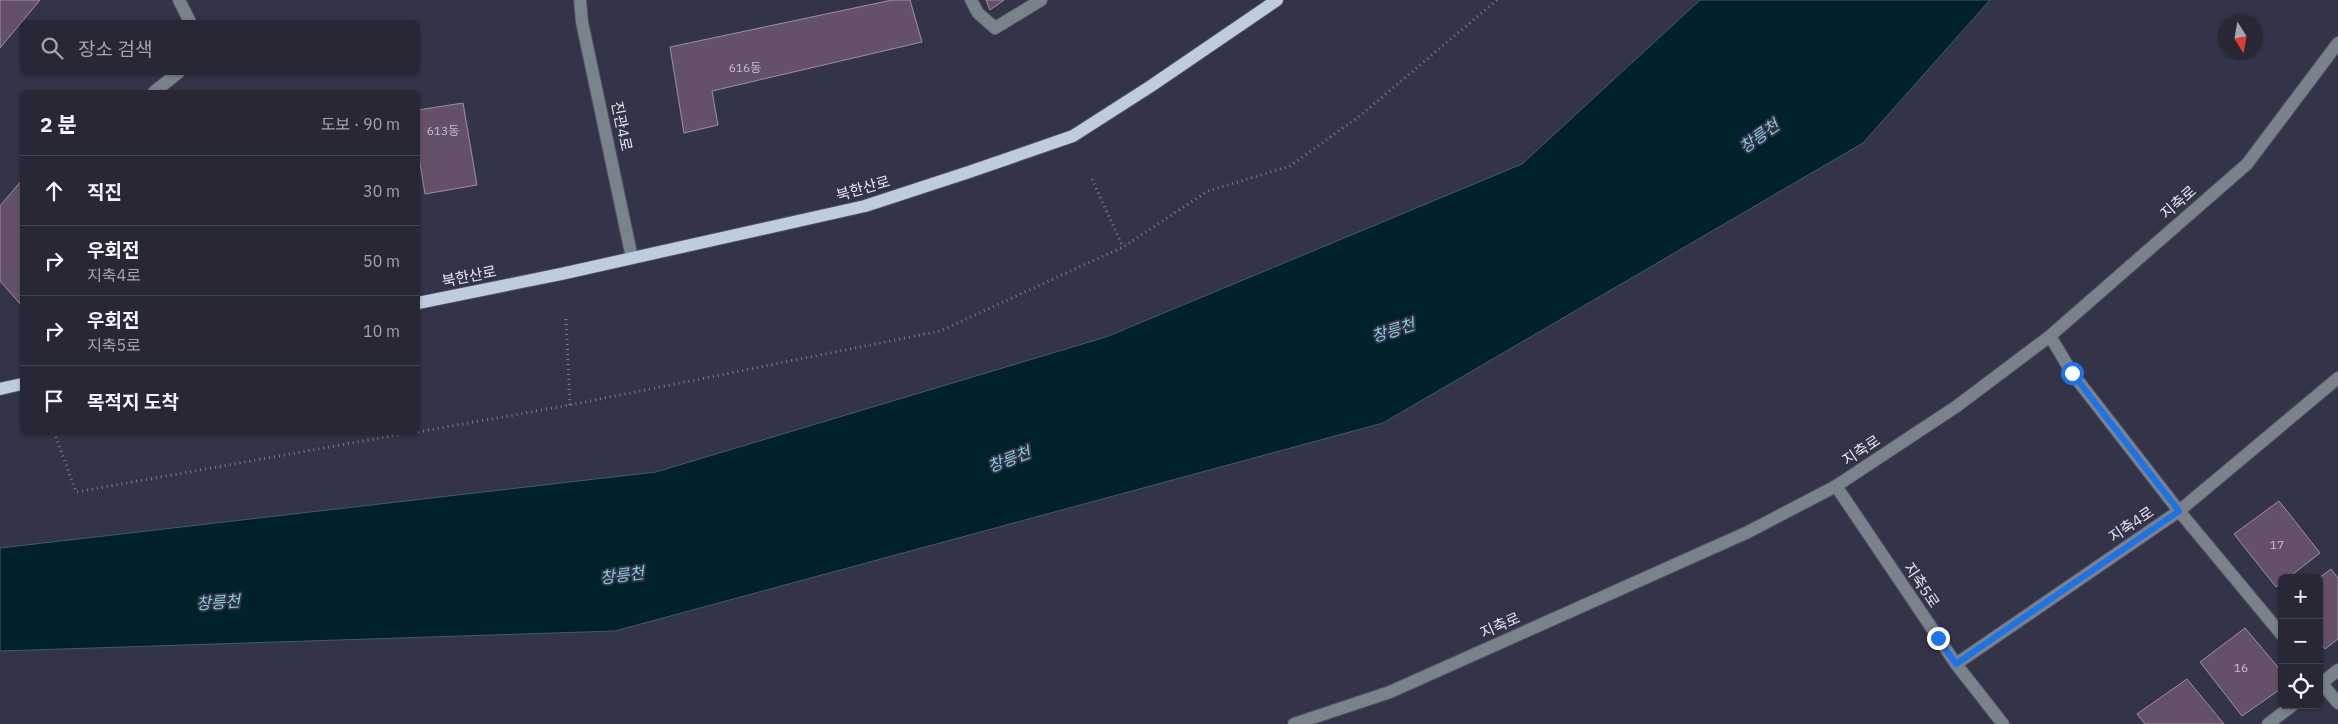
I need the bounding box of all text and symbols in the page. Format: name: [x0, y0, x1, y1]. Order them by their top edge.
north arrow: [2218, 15, 2263, 60]
search box: [20, 20, 420, 75]
icon: search: [38, 34, 66, 62]
text: 장소 검색: [78, 37, 152, 61]
house number: 616동: [729, 60, 761, 75]
street label: 진관4로: [607, 99, 637, 153]
text: 2 분: [40, 110, 77, 138]
text: 도보 · 90 m: [321, 114, 400, 134]
water label: 창릉천: [1735, 114, 1785, 157]
house number: 613동: [427, 123, 459, 138]
street label: 북한산로: [834, 171, 892, 205]
icon: ahead: [40, 177, 68, 205]
text: 직진: [87, 180, 122, 204]
text: 30 m: [363, 181, 400, 201]
street label: 지축로: [2156, 181, 2200, 223]
text: 우회전: [87, 238, 139, 262]
icon: right: [40, 247, 68, 275]
text: 50 m: [363, 251, 400, 271]
street label: 북한산로: [440, 261, 498, 291]
text: 지축4로: [87, 265, 141, 285]
text: 우회전: [87, 308, 139, 332]
water label: 창릉천: [1369, 313, 1419, 346]
icon: right: [40, 317, 68, 345]
text: 10 m: [363, 321, 400, 341]
text: 지축5로: [87, 335, 141, 355]
route start: [2061, 362, 2084, 385]
icon: arrive: [40, 387, 68, 415]
text: 목적지 도착: [87, 390, 179, 414]
street label: 지축로: [1838, 431, 1884, 469]
water label: 창릉천: [985, 441, 1035, 476]
street label: 지축4로: [2105, 502, 2157, 546]
house number: 17: [2270, 537, 2284, 552]
street label: 지축5로: [1900, 559, 1944, 611]
water label: 창릉천: [599, 562, 647, 588]
map controls: [2278, 574, 2323, 709]
button: +: [2278, 574, 2323, 619]
water label: 창릉천: [195, 590, 243, 614]
street label: 지축로: [1477, 608, 1523, 642]
button: −: [2278, 619, 2323, 664]
route end: [1927, 627, 1950, 650]
house number: 16: [2234, 660, 2248, 675]
button: locate: [2278, 664, 2323, 709]

